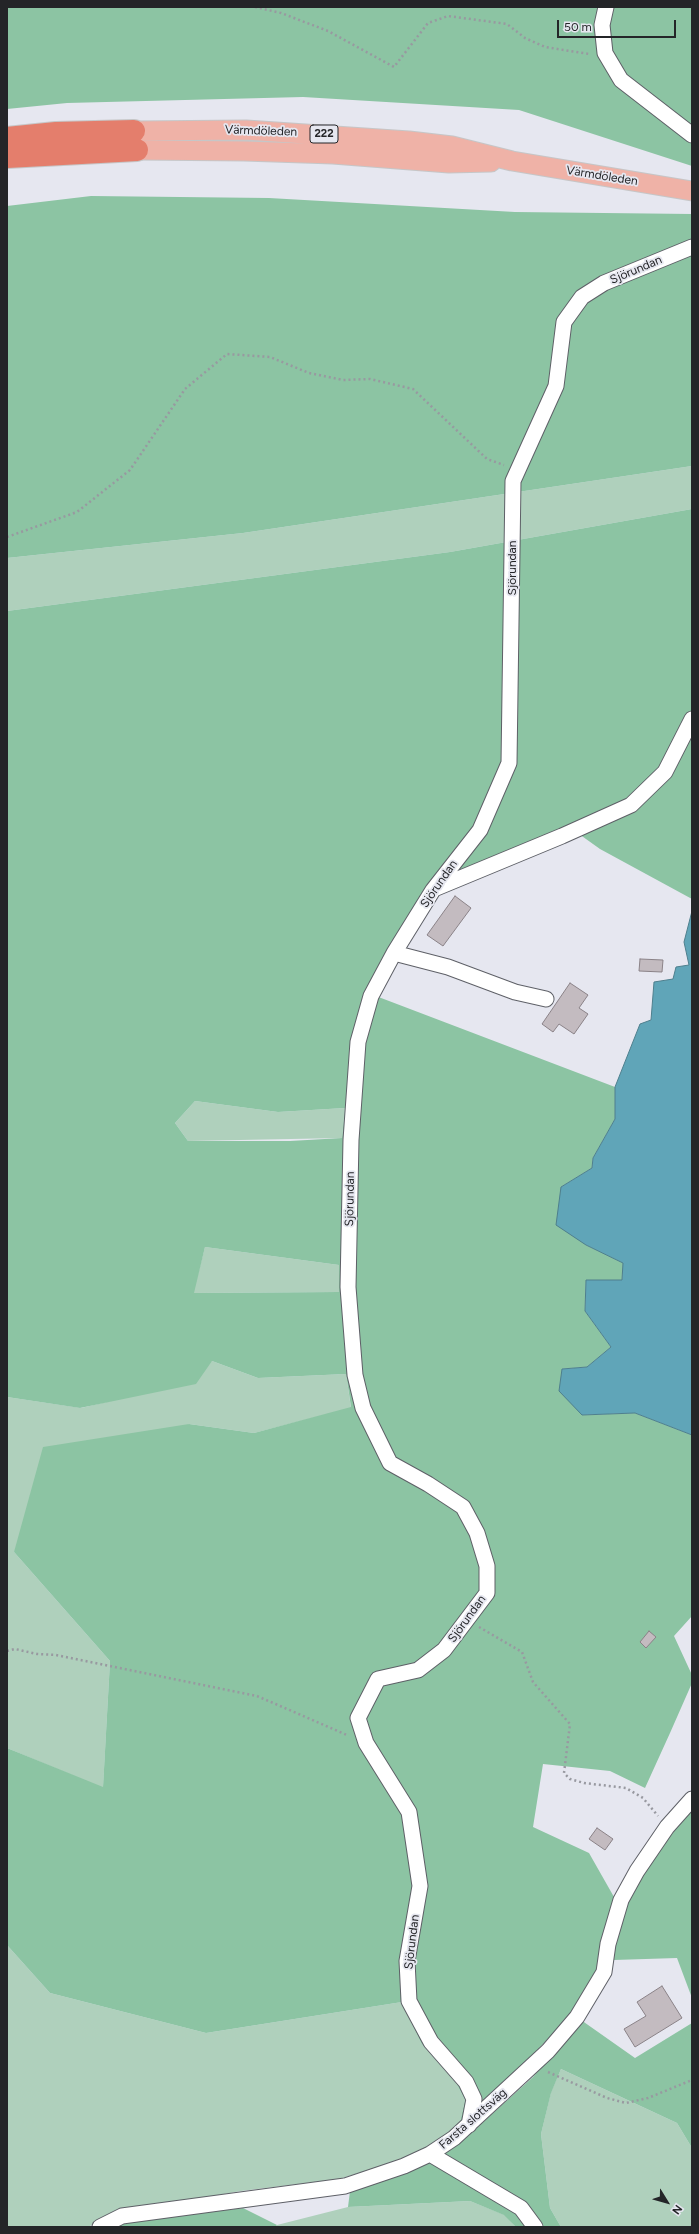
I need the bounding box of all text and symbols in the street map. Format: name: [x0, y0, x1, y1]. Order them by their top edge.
scale bar: [559, 12, 678, 38]
text: 50 m: [564, 20, 592, 34]
street label: Värmdöleden: [225, 123, 297, 139]
road number: 222: [310, 125, 338, 143]
street label: Värmdöleden: [565, 163, 639, 189]
street label: Sjörundan: [608, 253, 664, 287]
street label: Sjörundan: [505, 541, 519, 595]
street label: Sjörundan: [417, 857, 461, 911]
street label: Sjörundan: [342, 1171, 358, 1227]
street label: Sjörundan: [445, 1593, 489, 1645]
street label: Sjörundan: [402, 1914, 422, 1970]
street label: Farsta slottsväg: [436, 2086, 510, 2152]
north arrow: [647, 2182, 687, 2222]
text: N: [669, 2202, 685, 2217]

